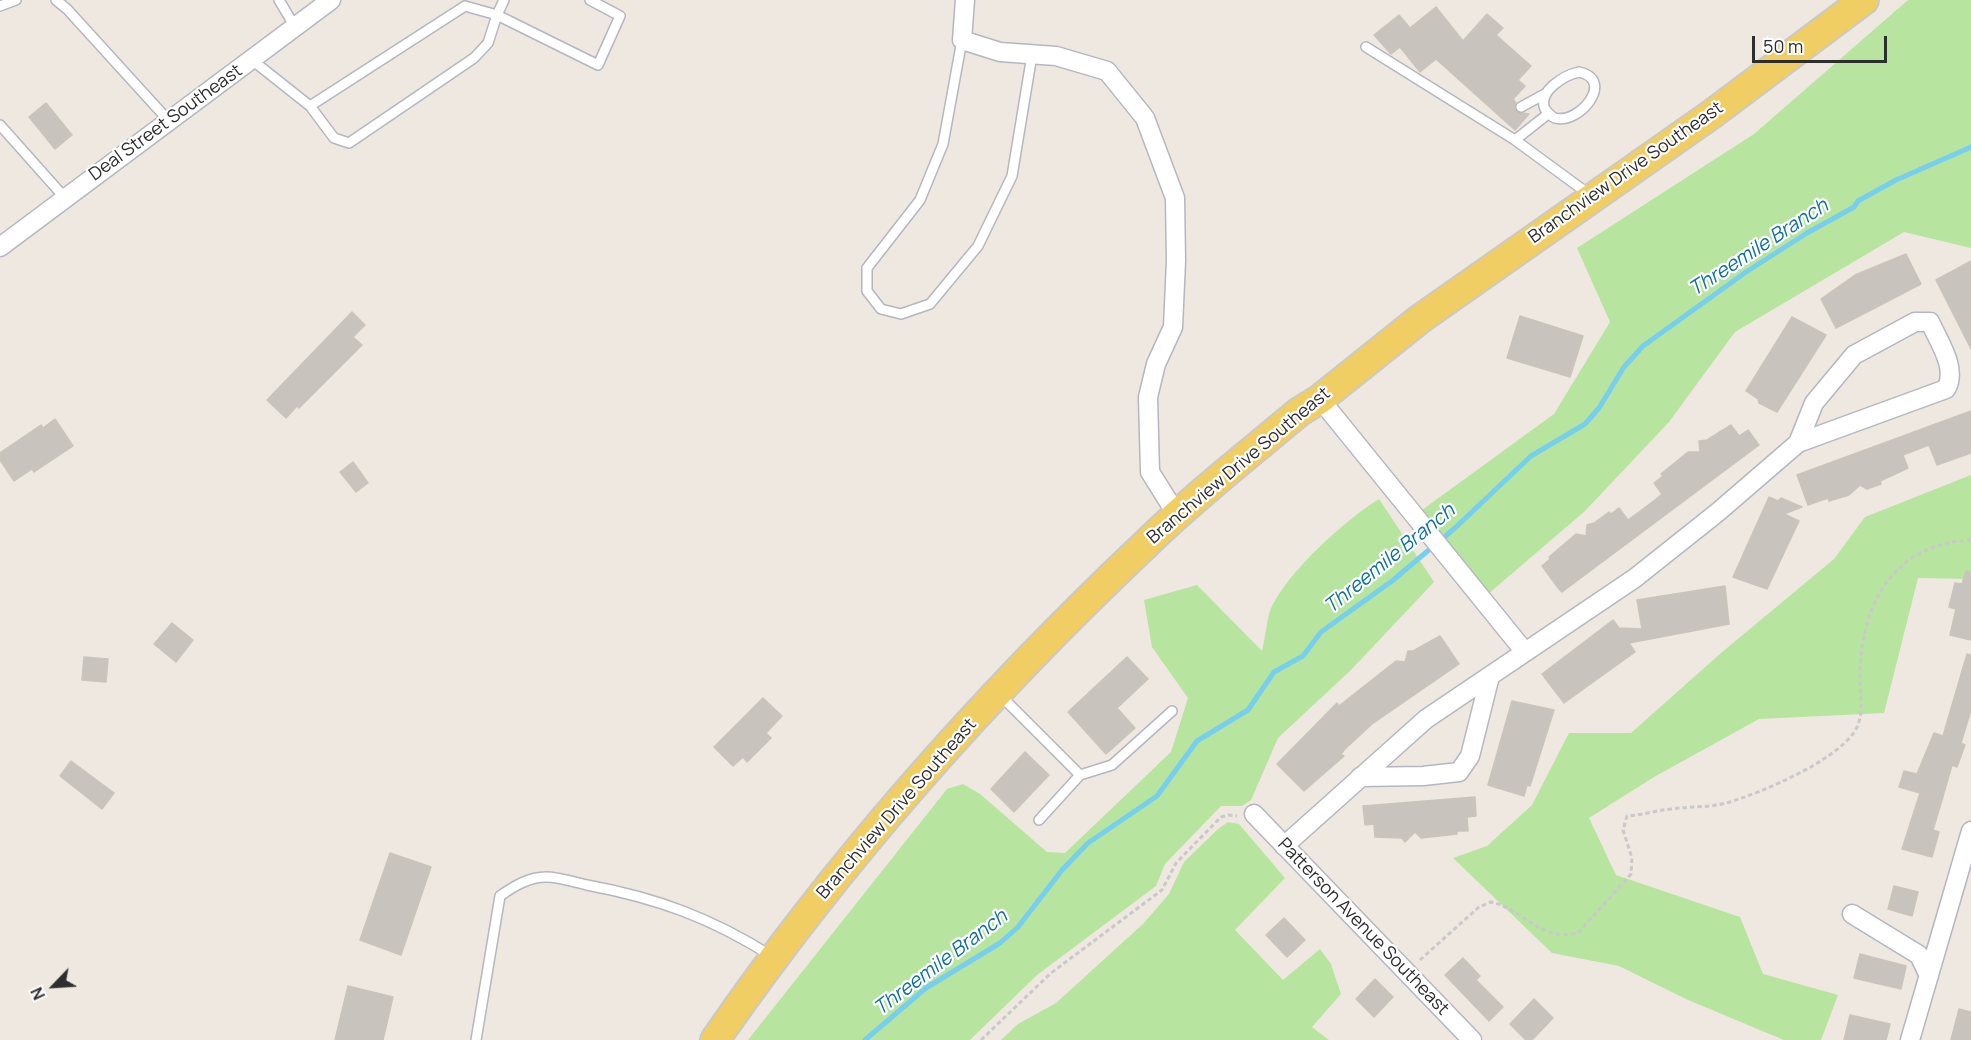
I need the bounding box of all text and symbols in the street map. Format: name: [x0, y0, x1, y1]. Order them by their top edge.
scale bar: [1755, 24, 1890, 62]
text: 50 m: [1763, 34, 1803, 58]
street label: Deal Street Southeast: [85, 60, 247, 186]
street label: Branchview Drive Southeast: [1525, 98, 1727, 248]
water label: Threemile Branch: [1685, 194, 1833, 302]
street label: Branchview Drive Southeast: [1143, 383, 1335, 549]
water label: Threemile Branch: [1320, 499, 1460, 619]
street label: Branchview Drive Southeast: [813, 714, 981, 904]
street label: Patterson Avenue Southeast: [1273, 834, 1453, 1020]
water label: Threemile Branch: [870, 905, 1012, 1021]
north arrow: [24, 956, 84, 1016]
text: N: [25, 984, 50, 1003]

